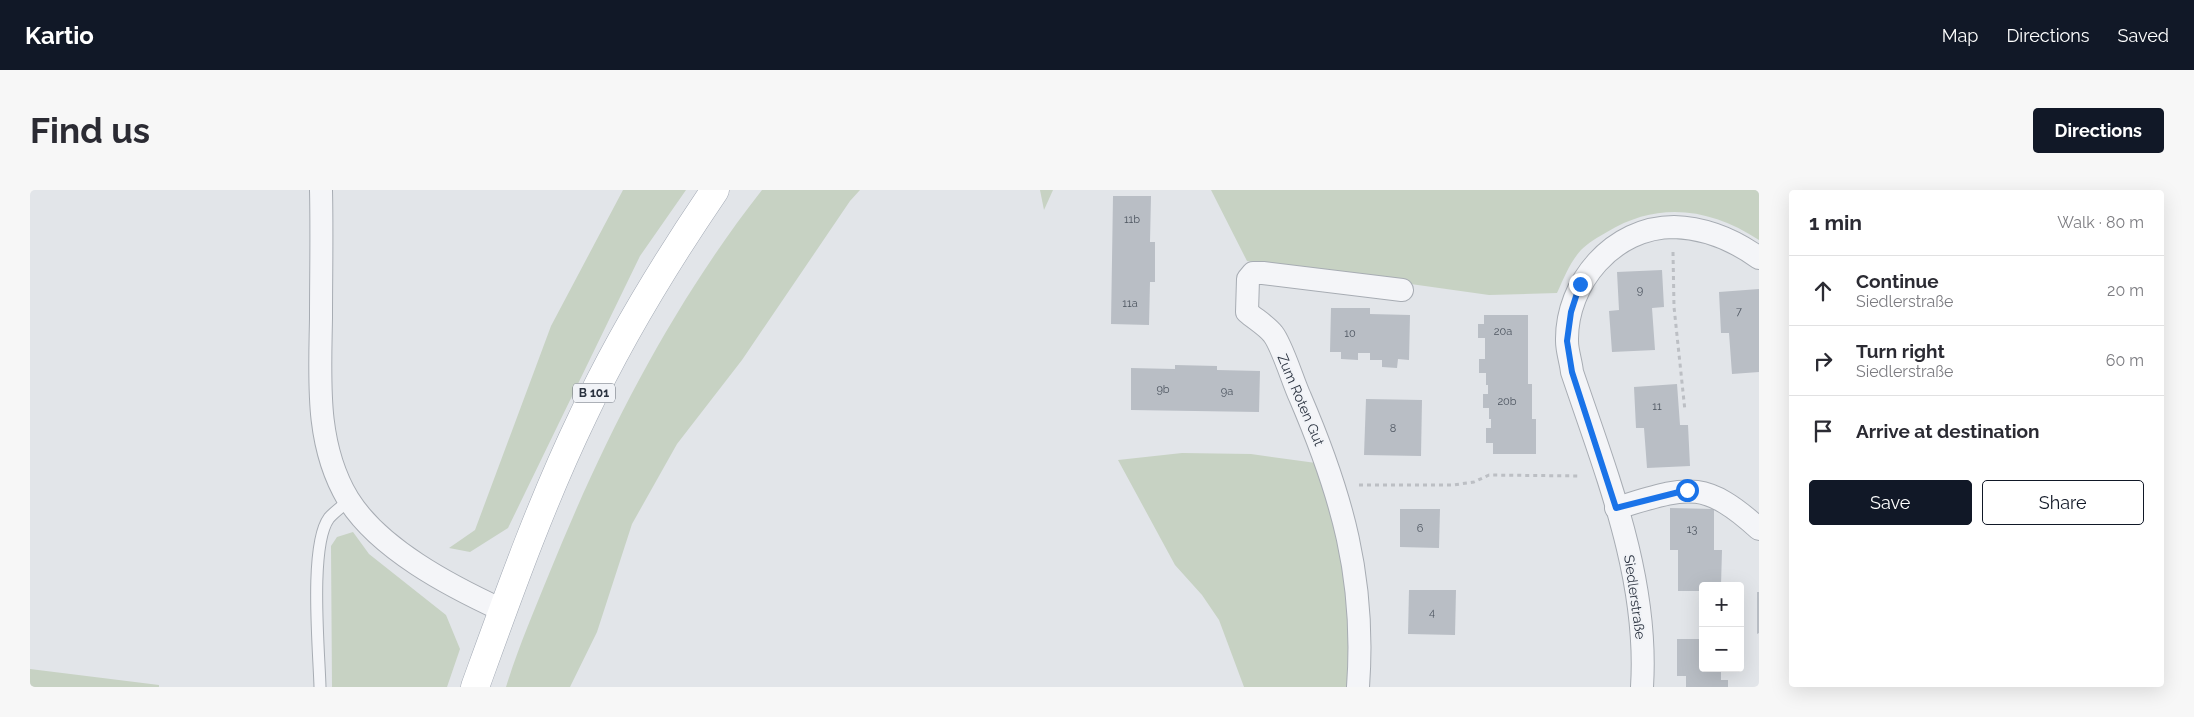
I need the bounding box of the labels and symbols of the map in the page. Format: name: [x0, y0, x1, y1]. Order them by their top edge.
house number: 11b: [1124, 213, 1140, 226]
route end: [1569, 273, 1592, 296]
house number: 9: [1637, 284, 1643, 297]
house number: 11a: [1122, 297, 1138, 310]
house number: 7: [1736, 305, 1742, 318]
house number: 20a: [1494, 325, 1512, 338]
house number: 10: [1344, 327, 1356, 340]
street label: Zum Roten Gut: [1274, 352, 1328, 449]
house number: 9b: [1156, 383, 1170, 396]
road number: B 101: [573, 384, 615, 402]
house number: 9a: [1221, 385, 1233, 398]
house number: 20b: [1497, 395, 1517, 408]
house number: 11: [1652, 400, 1662, 413]
house number: 8: [1390, 422, 1396, 435]
route start: [1676, 479, 1699, 502]
house number: 6: [1417, 522, 1424, 535]
house number: 13: [1687, 523, 1697, 536]
street label: Siedlerstraße: [1621, 554, 1649, 640]
house number: 4: [1429, 606, 1435, 619]

